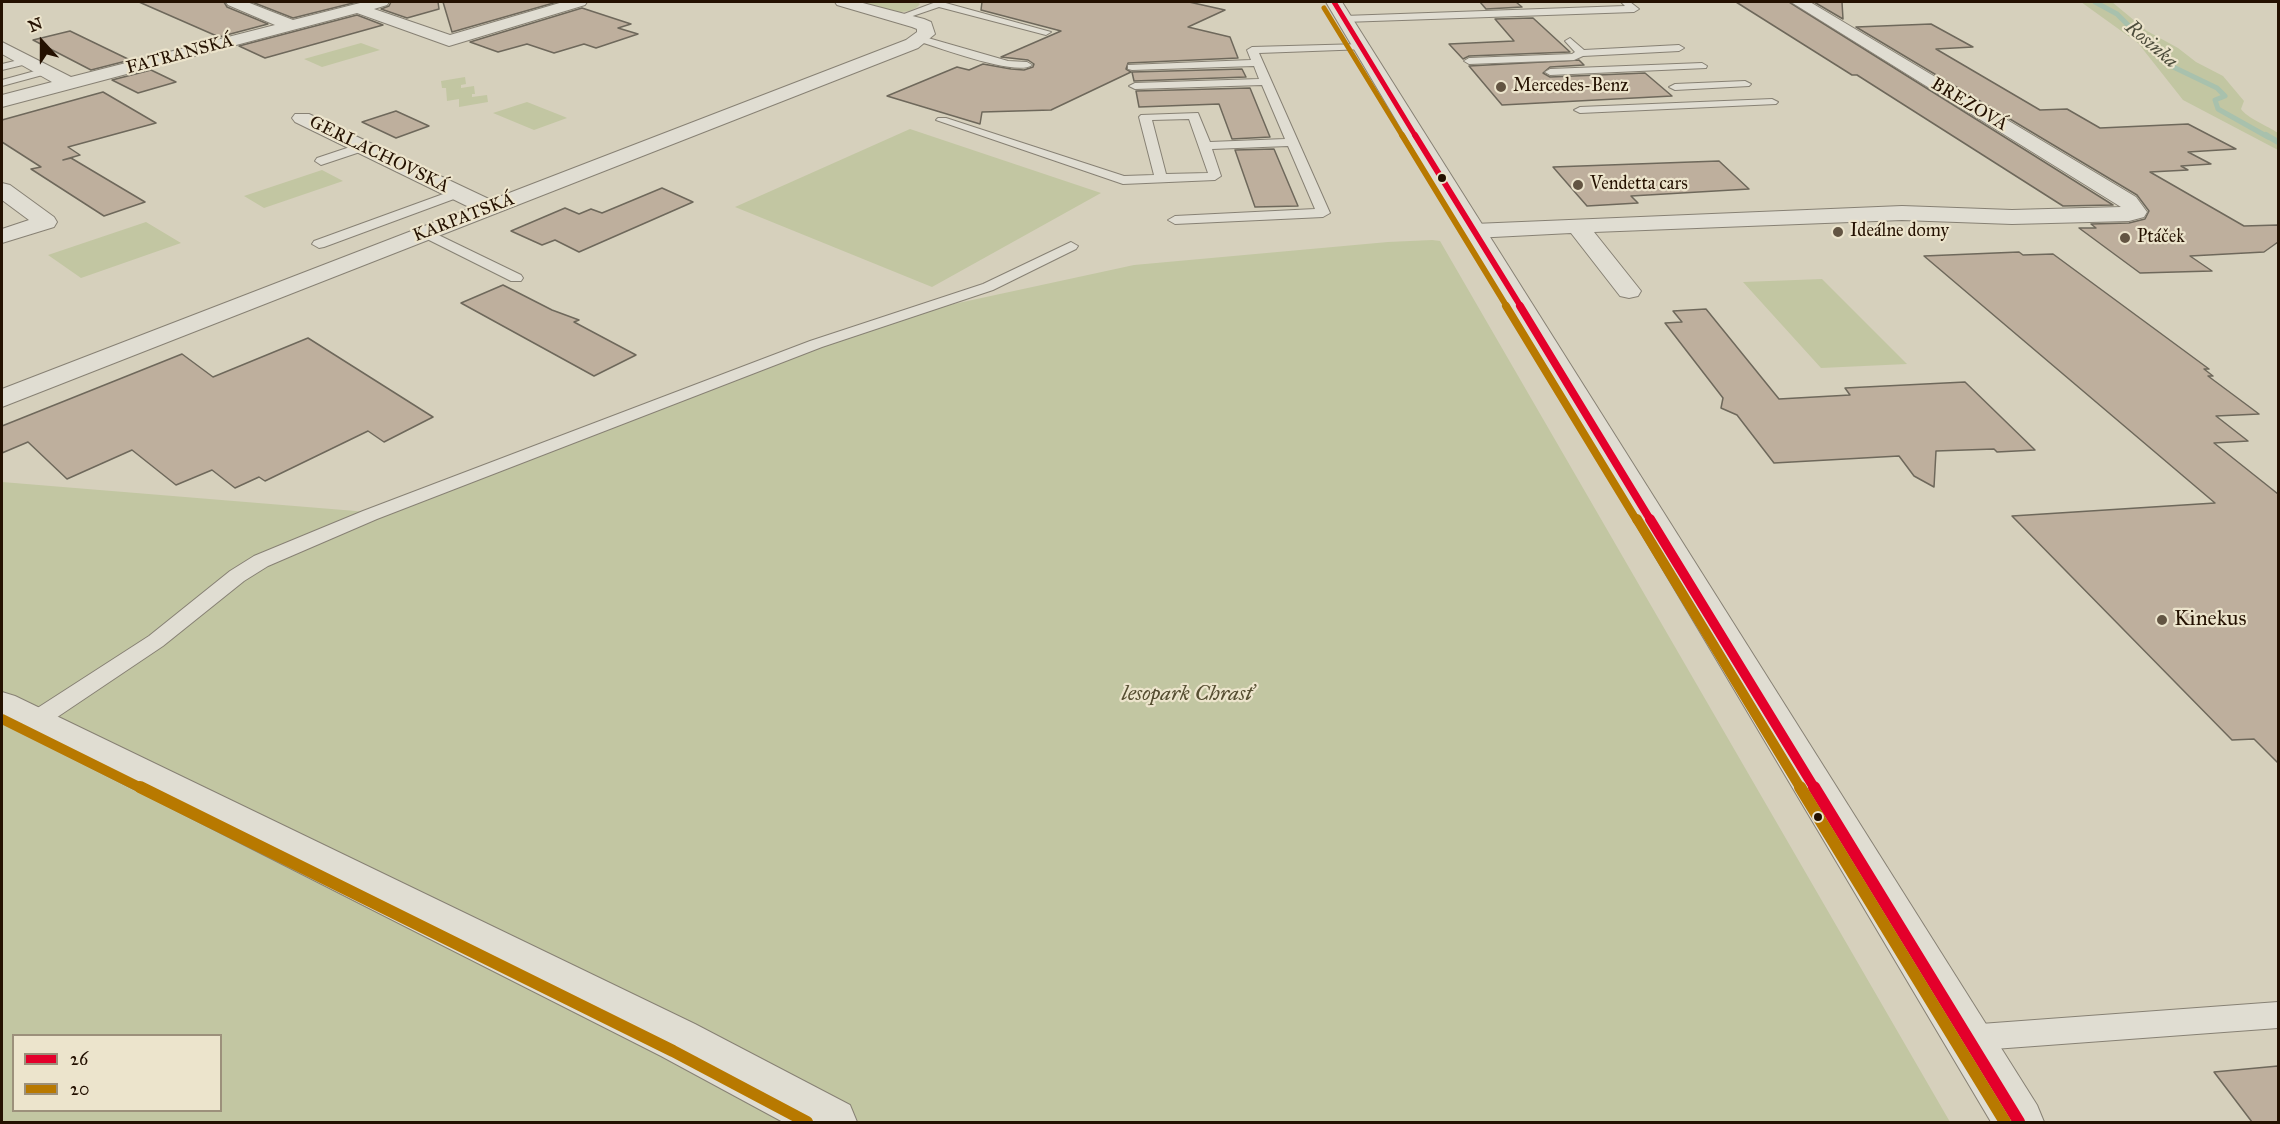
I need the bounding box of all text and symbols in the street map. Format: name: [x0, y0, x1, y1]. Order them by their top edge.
north arrow: [12, 12, 72, 72]
text: N: [26, 13, 45, 36]
water label: Rosinka: [2120, 16, 2182, 74]
street label: FATRANSKÁ: [124, 30, 236, 80]
street label: BREZOVÁ: [1927, 74, 2011, 136]
place label: Mercedes-Benz: [1513, 76, 1629, 98]
marker: Mercedes-Benz: [1494, 80, 1508, 94]
street label: GERLACHOVSKÁ: [306, 112, 452, 198]
unlabelled marker: [1436, 172, 1448, 184]
place label: Vendetta cars: [1590, 174, 1688, 196]
marker: Vendetta cars: [1571, 178, 1585, 192]
street label: KARPATSKÁ: [410, 189, 518, 247]
place label: Ideálne domy: [1850, 221, 1949, 243]
marker: Ideálne domy: [1831, 225, 1845, 239]
place label: Ptáček: [2137, 227, 2185, 249]
marker: Ptáček: [2118, 231, 2132, 245]
place label: Kinekus: [2174, 607, 2247, 633]
marker: Kinekus: [2155, 613, 2169, 627]
park label: lesopark Chrasť: [1122, 682, 1252, 708]
unlabelled marker: [1812, 811, 1824, 823]
legend: [12, 1034, 222, 1112]
text: 26: [70, 1048, 88, 1070]
text: 20: [70, 1078, 89, 1100]

